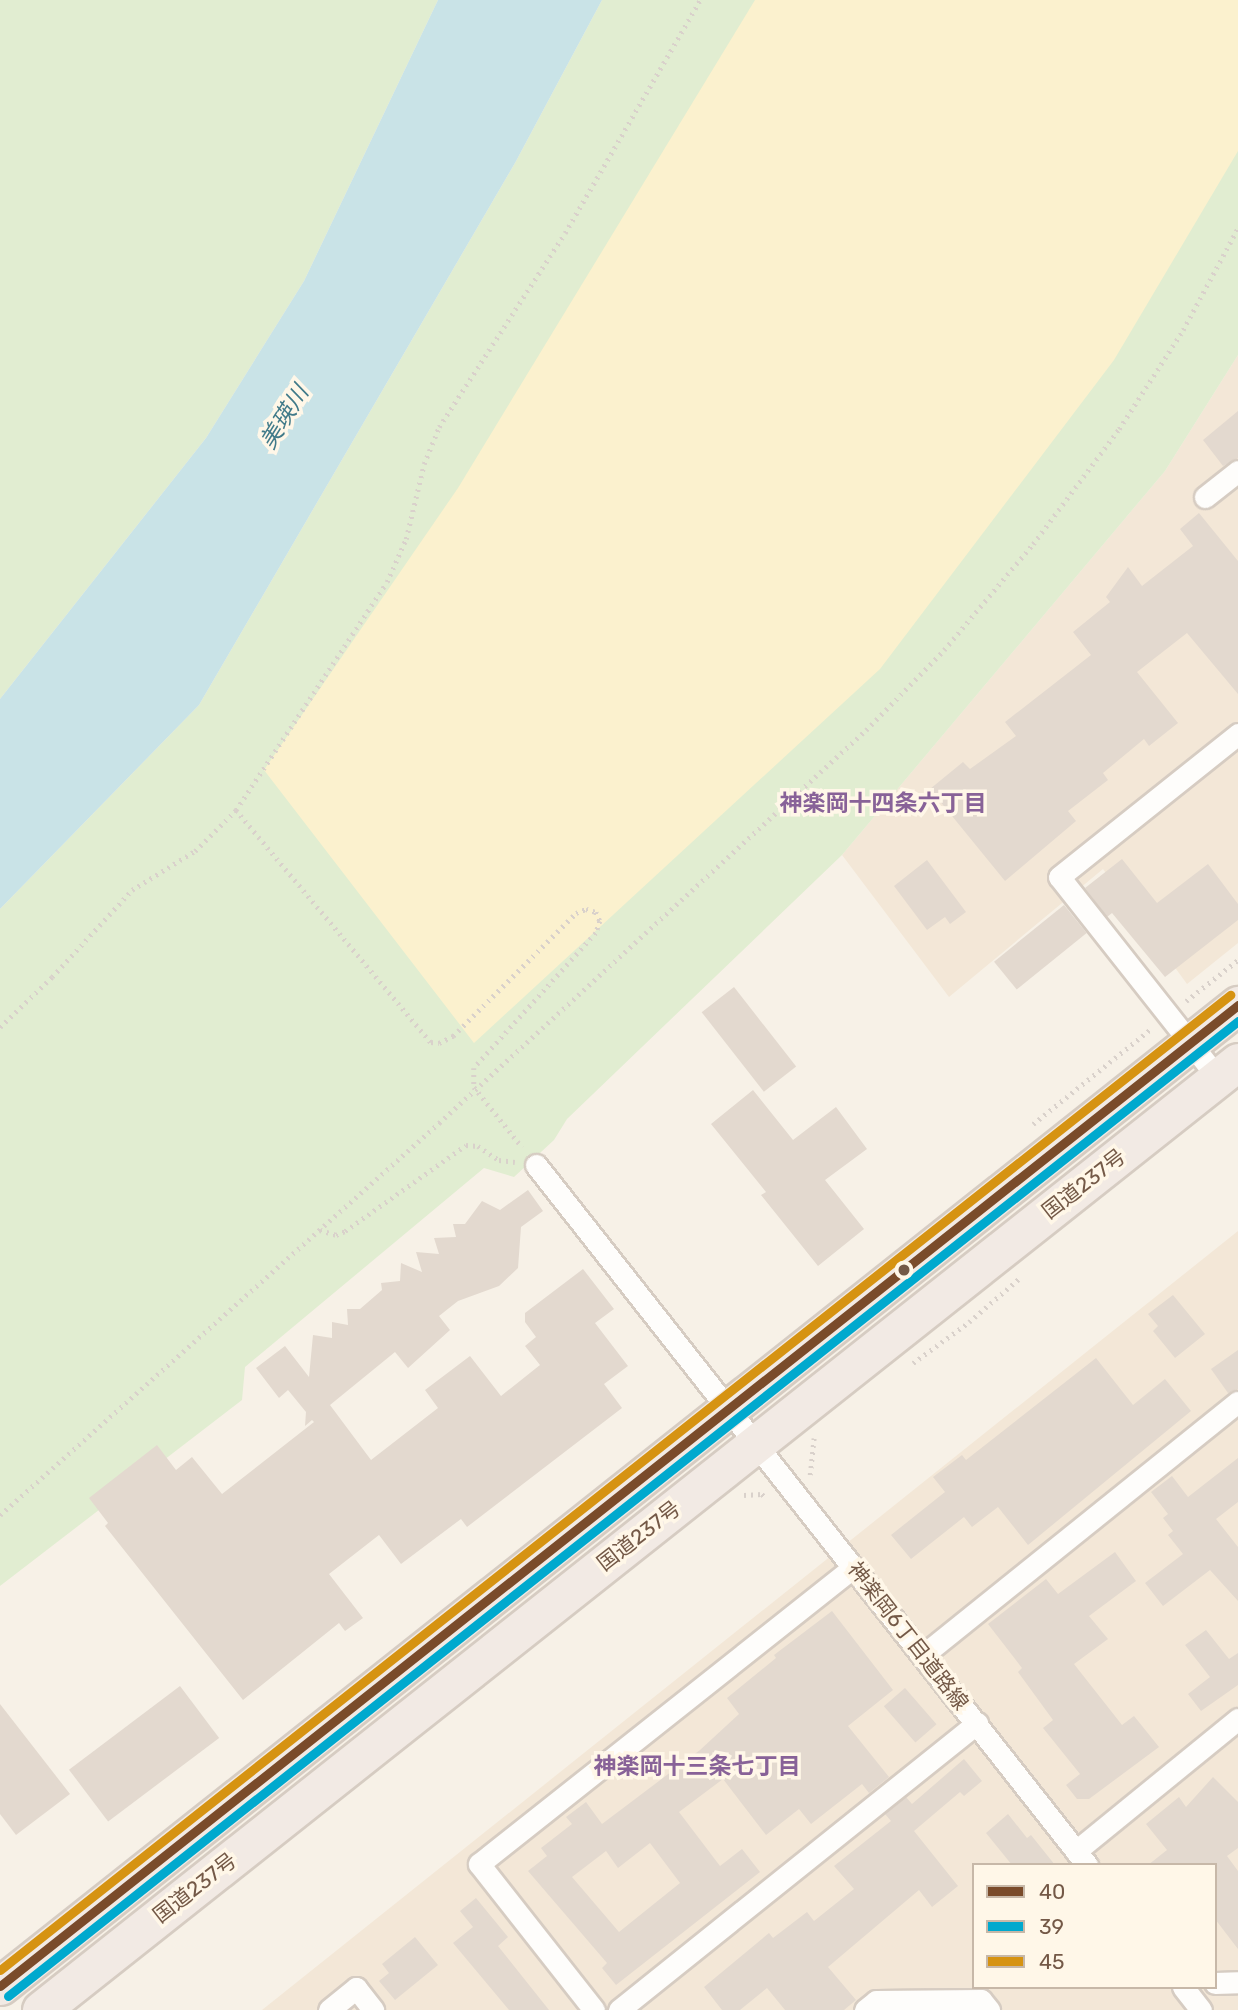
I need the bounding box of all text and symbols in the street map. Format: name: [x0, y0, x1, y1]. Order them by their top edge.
water label: 美瑛川: [254, 380, 314, 454]
district label: 神楽岡十四条六丁目: [780, 789, 986, 817]
street label: 国道237号: [1037, 1144, 1131, 1224]
unlabelled marker: [897, 1263, 911, 1277]
street label: 国道237号: [592, 1496, 686, 1576]
street label: 神楽岡6丁目道路線: [842, 1557, 974, 1715]
district label: 神楽岡十三条七丁目: [594, 1752, 800, 1780]
street label: 国道237号: [148, 1848, 242, 1928]
legend: [972, 1863, 1217, 1989]
text: 40: [1039, 1879, 1065, 1904]
text: 39: [1039, 1914, 1064, 1939]
text: 45: [1039, 1949, 1065, 1974]

